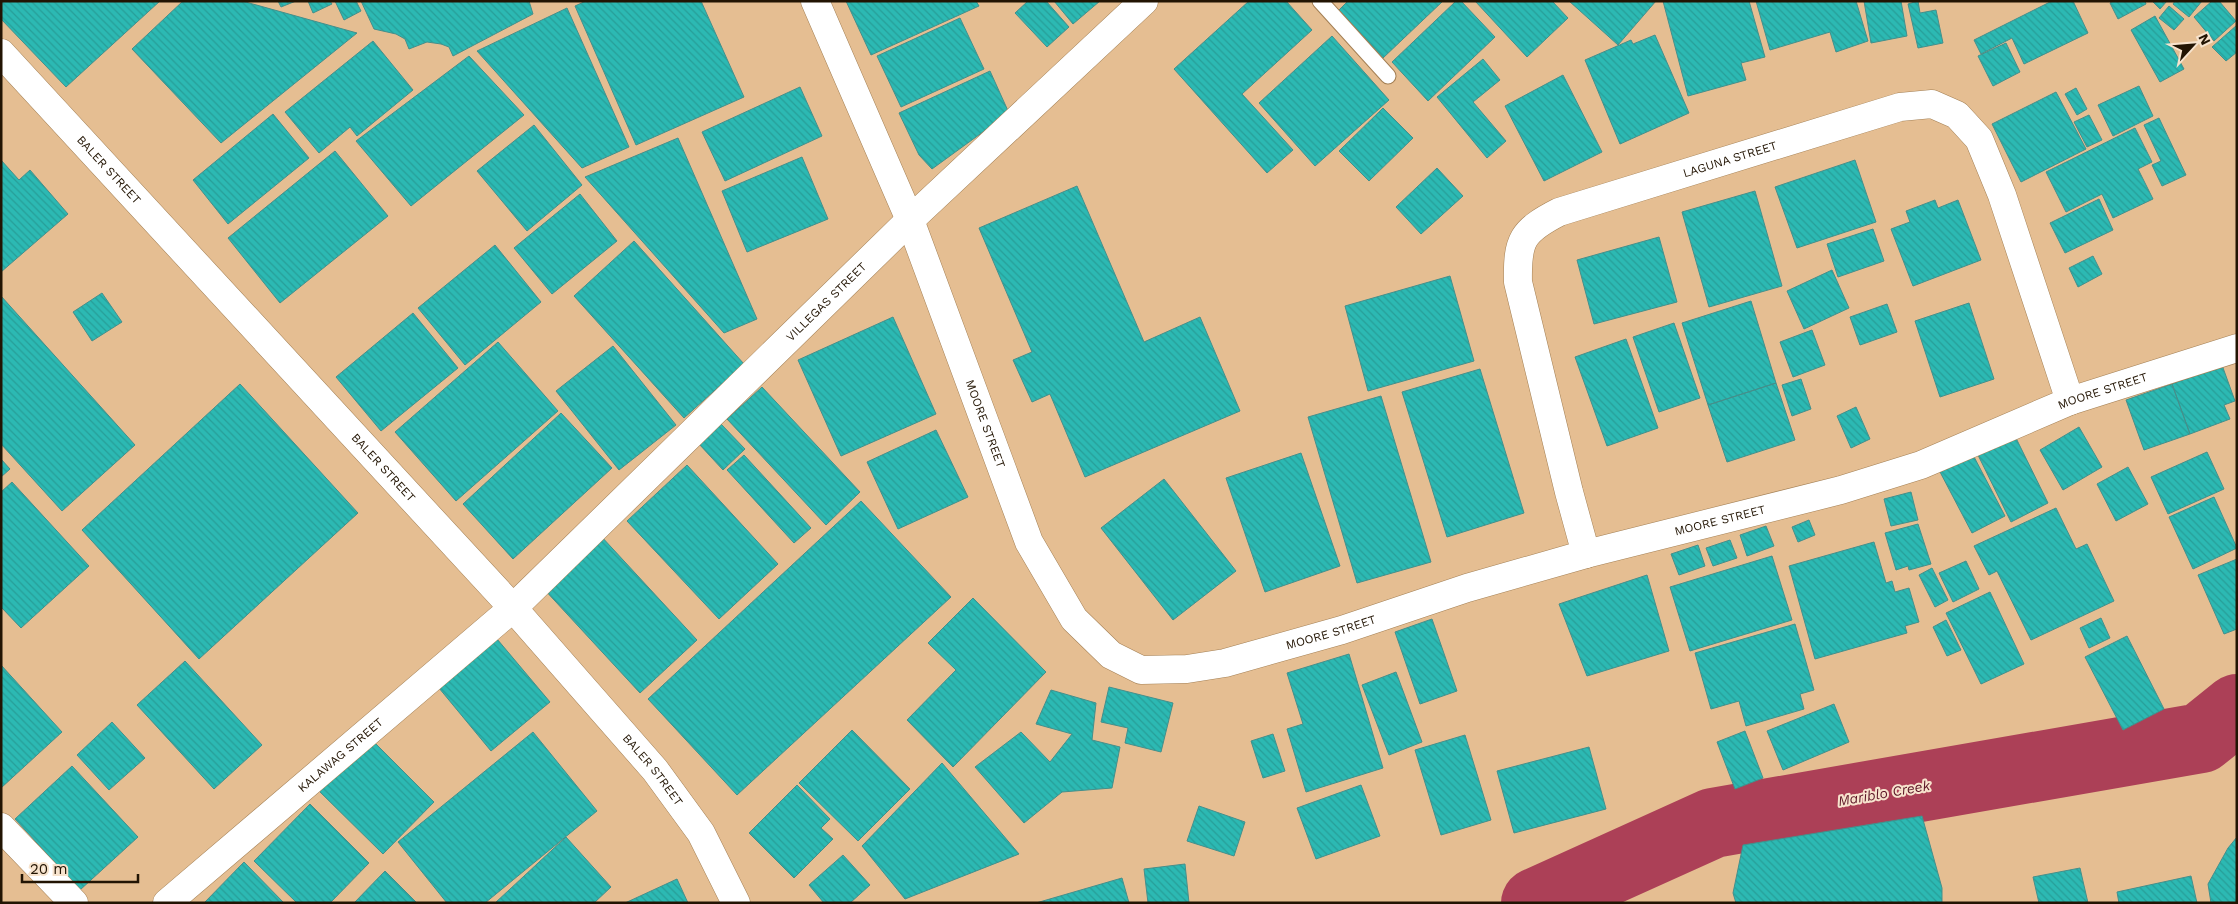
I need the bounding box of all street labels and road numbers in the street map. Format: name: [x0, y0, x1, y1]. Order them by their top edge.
street label: BALER STREET: [74, 133, 144, 207]
street label: LAGUNA STREET: [1681, 138, 1779, 180]
street label: VILLEGAS STREET: [783, 260, 869, 344]
street label: MOORE STREET: [2056, 370, 2149, 412]
street label: MOORE STREET: [963, 378, 1008, 470]
street label: BALER STREET: [349, 431, 418, 505]
street label: MOORE STREET: [1673, 502, 1767, 539]
street label: MOORE STREET: [1284, 612, 1378, 652]
street label: KALAWAG STREET: [295, 715, 386, 795]
street label: BALER STREET: [620, 731, 686, 808]

